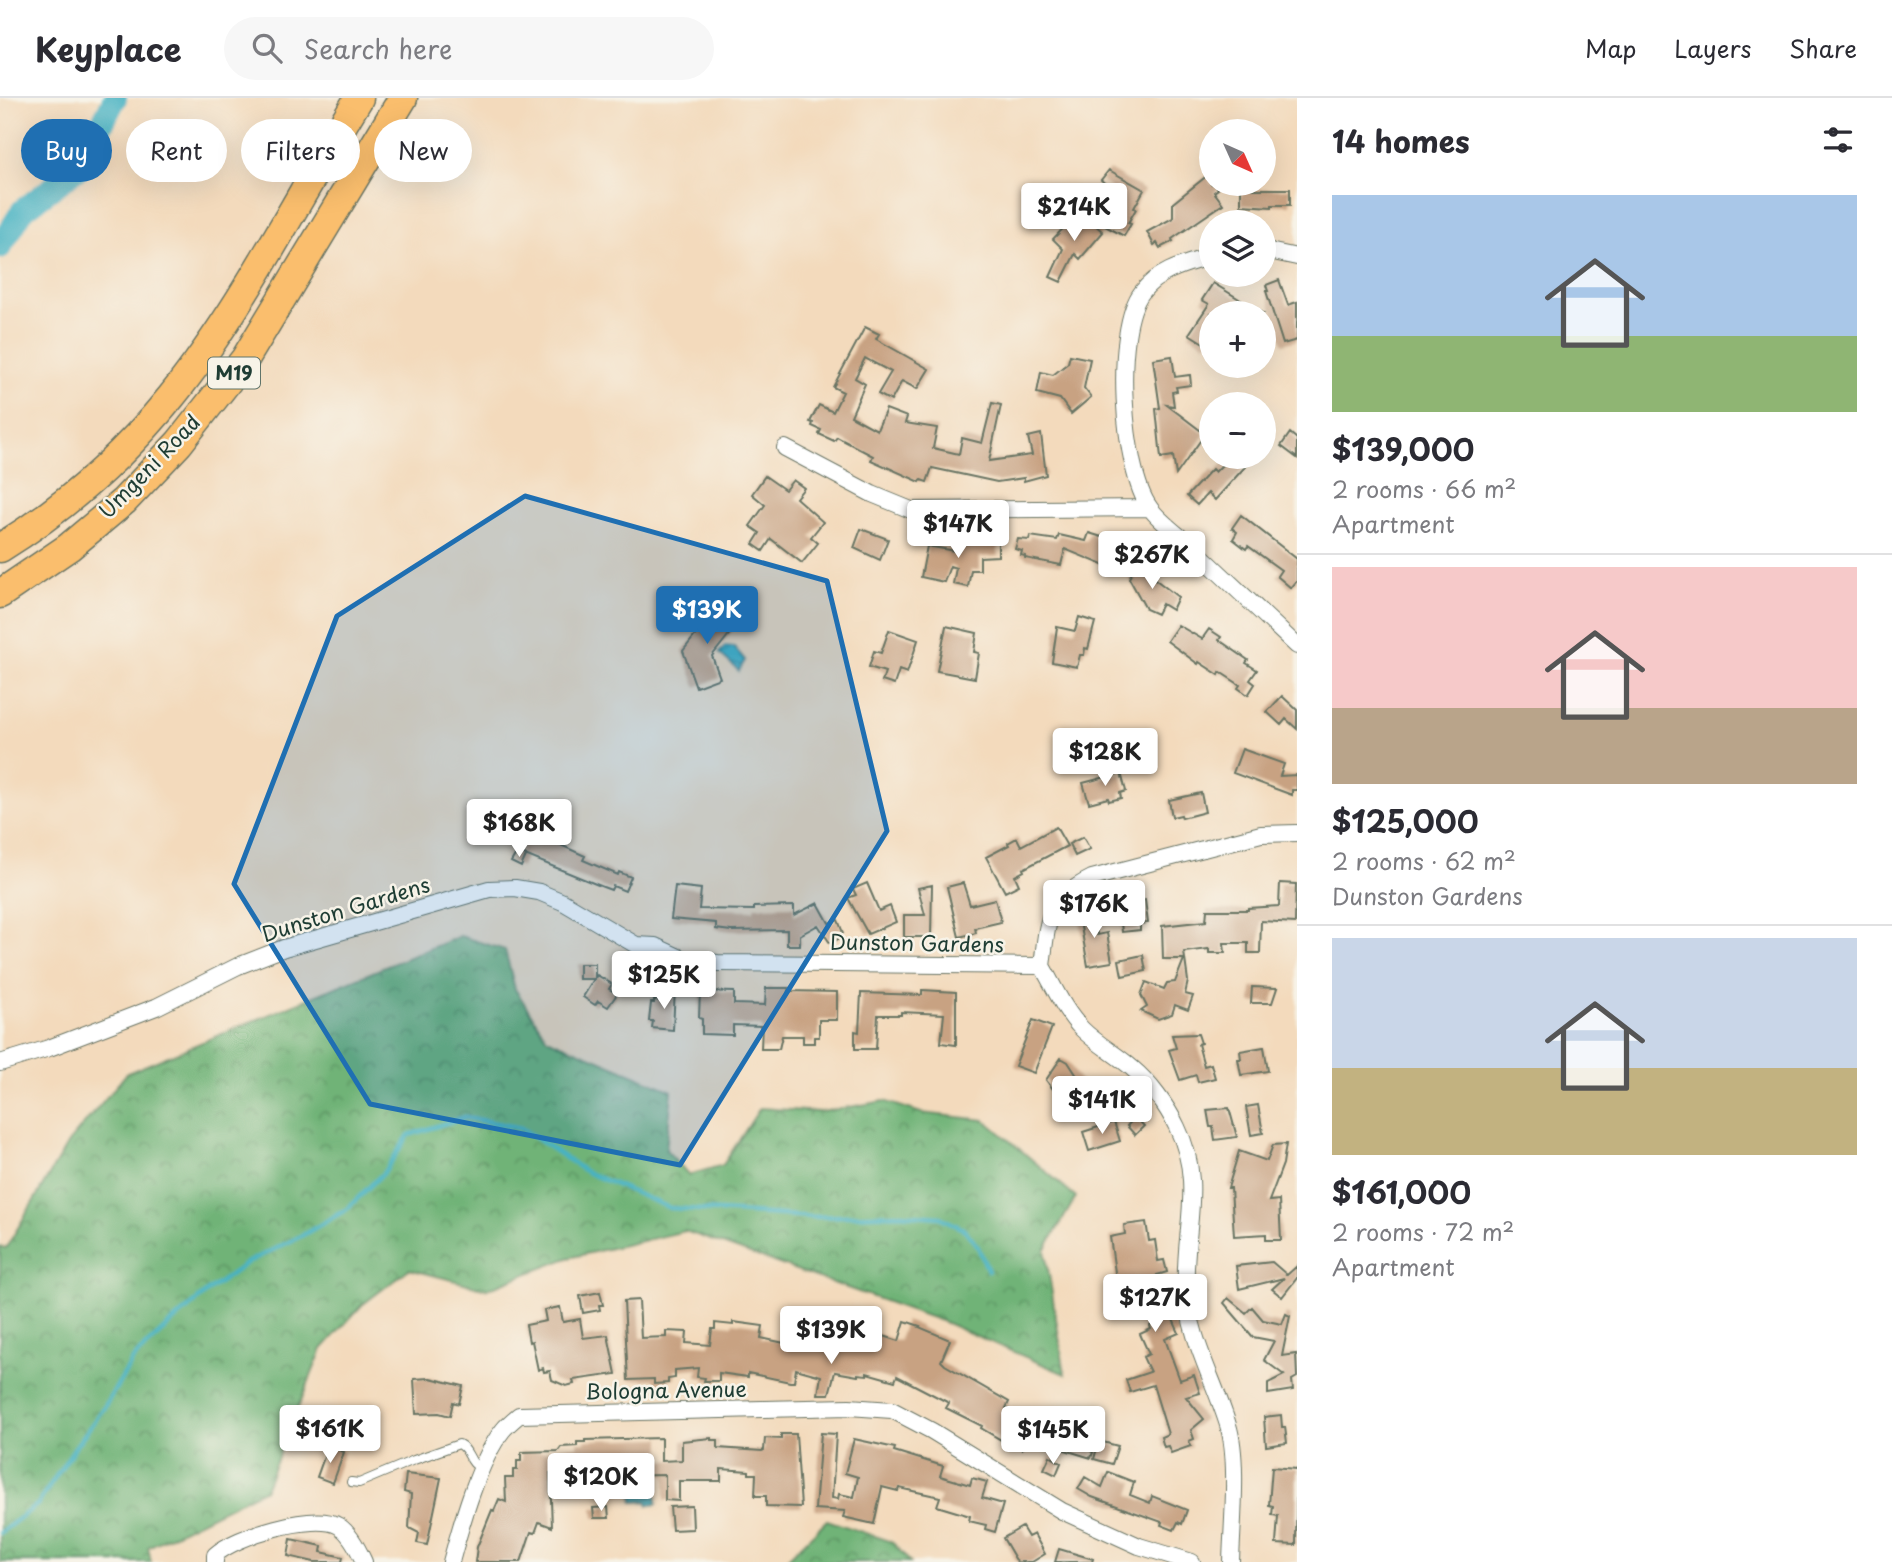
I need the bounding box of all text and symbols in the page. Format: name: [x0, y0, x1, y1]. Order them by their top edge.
search box: [224, 17, 714, 80]
text: Keyplace: [35, 23, 182, 73]
icon: search: [248, 29, 286, 67]
text: Search here: [304, 29, 452, 68]
text: Map: [1585, 30, 1636, 66]
text: Layers: [1674, 30, 1751, 66]
text: Share: [1789, 30, 1857, 66]
text: 14 homes: [1332, 118, 1470, 163]
chip: Buy: [21, 119, 112, 182]
chip: Rent: [126, 119, 227, 182]
chip: Filters: [241, 119, 360, 182]
chip: New: [374, 119, 472, 182]
north arrow: [1199, 119, 1276, 196]
map controls: [1199, 119, 1276, 469]
icon: filters: [1819, 121, 1857, 159]
pin: $214K: [1025, 184, 1123, 243]
text: $214K: [1037, 188, 1111, 223]
button: layers: [1199, 210, 1276, 287]
icon: home: [1532, 240, 1658, 366]
button: +: [1199, 301, 1276, 378]
road number: M19: [208, 358, 260, 388]
button: −: [1199, 392, 1276, 469]
street label: Umgeni Road: [90, 406, 207, 525]
text: $139,000: [1332, 426, 1474, 471]
text: 2 rooms · 66 m²: [1332, 471, 1516, 506]
pin: $147K: [909, 500, 1007, 560]
text: $147K: [923, 505, 993, 540]
text: Apartment: [1332, 506, 1455, 541]
pin: $267K: [1103, 532, 1201, 591]
text: $267K: [1114, 536, 1190, 571]
pin: $139K: [658, 587, 756, 646]
text: $139K: [672, 591, 742, 626]
icon: home: [1532, 612, 1658, 738]
pin: $128K: [1056, 728, 1154, 788]
text: $128K: [1069, 733, 1141, 768]
text: $125,000: [1332, 798, 1478, 843]
pin: $168K: [470, 800, 568, 859]
text: $168K: [483, 804, 555, 839]
text: 2 rooms · 62 m²: [1332, 843, 1516, 878]
street label: Dunston Gardens: [257, 867, 433, 949]
text: Dunston Gardens: [1332, 878, 1523, 913]
pin: $176K: [1045, 880, 1143, 940]
text: $176K: [1059, 885, 1129, 920]
street label: Dunston Gardens: [830, 924, 1004, 960]
pin: $125K: [615, 951, 713, 1011]
text: $125K: [628, 956, 700, 991]
icon: home: [1532, 983, 1658, 1109]
pin: $141K: [1053, 1076, 1151, 1136]
text: $141K: [1068, 1081, 1136, 1116]
text: $161,000: [1332, 1169, 1471, 1214]
text: 2 rooms · 72 m²: [1332, 1214, 1514, 1249]
text: Apartment: [1332, 1249, 1455, 1284]
pin: $127K: [1106, 1274, 1204, 1334]
text: $127K: [1119, 1279, 1191, 1314]
pin: $139K: [782, 1306, 880, 1366]
text: $139K: [796, 1311, 866, 1346]
street label: Bologna Avenue: [585, 1372, 747, 1406]
pin: $161K: [281, 1406, 379, 1465]
pin: $145K: [1004, 1406, 1102, 1466]
text: $161K: [296, 1410, 364, 1445]
text: $145K: [1017, 1411, 1089, 1446]
pin: $120K: [552, 1454, 650, 1513]
text: $120K: [563, 1458, 639, 1493]

